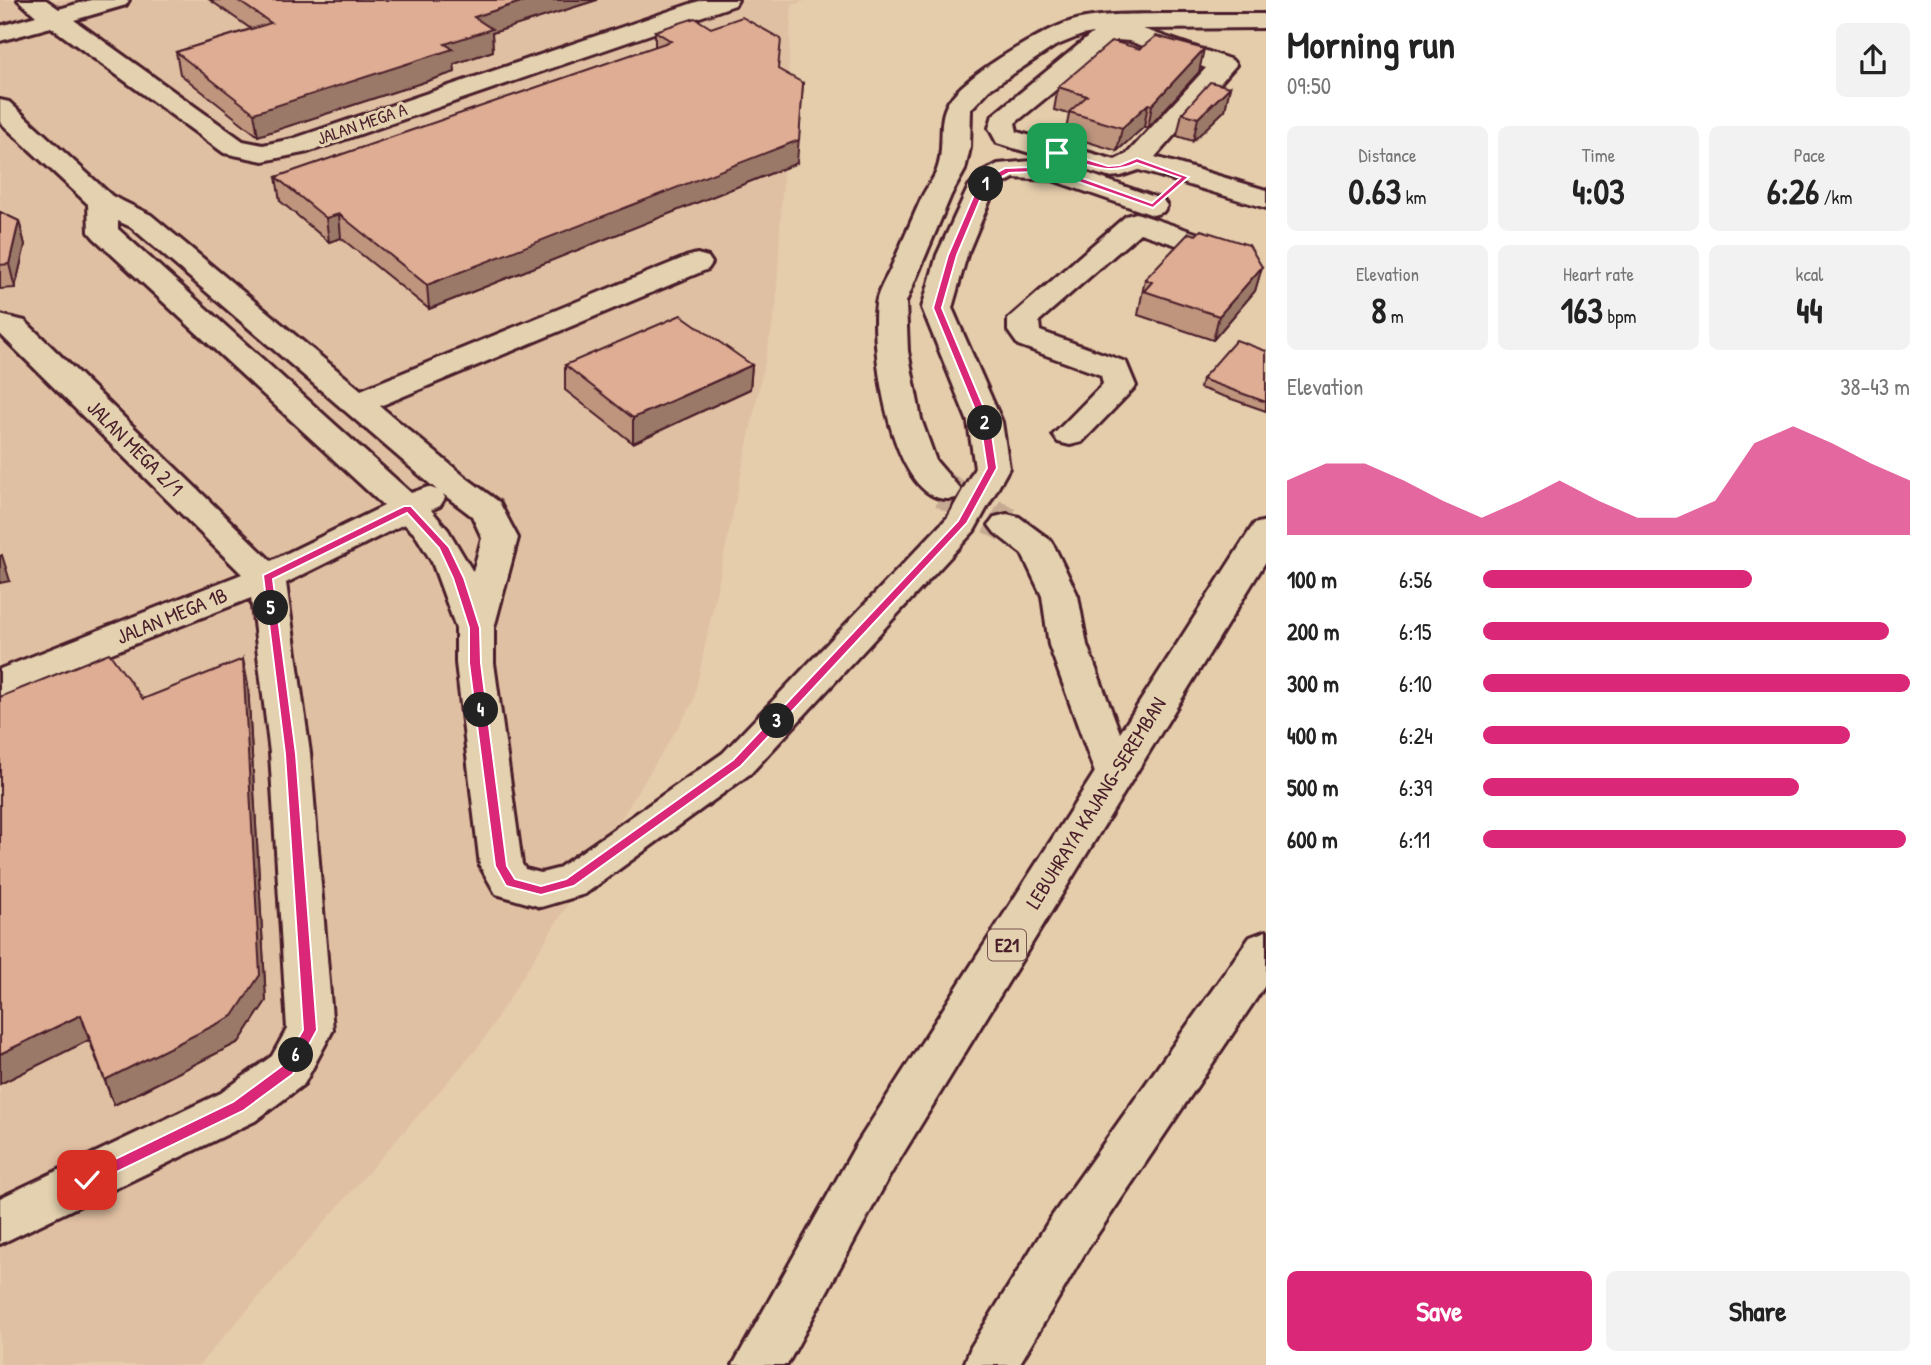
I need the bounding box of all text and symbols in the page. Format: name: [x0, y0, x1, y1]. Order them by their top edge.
text: Morning run: [1287, 18, 1455, 70]
button: share: [1836, 23, 1910, 97]
text: 09:50: [1287, 70, 1331, 101]
street label: JALAN MEGA A: [313, 96, 410, 151]
pin: [1027, 123, 1087, 183]
icon: arrive: [1038, 134, 1076, 172]
text: Distance: [1358, 142, 1417, 168]
text: Time: [1582, 142, 1615, 168]
text: Pace: [1794, 142, 1825, 168]
pin: 1: [968, 166, 1004, 202]
text: 0.63: [1348, 168, 1401, 215]
text: 4:03: [1572, 168, 1625, 215]
text: 6:26: [1767, 168, 1819, 215]
text: 1: [982, 170, 989, 196]
text: km: [1401, 184, 1427, 210]
text: /km: [1819, 184, 1852, 210]
text: Elevation: [1356, 261, 1419, 287]
text: Heart rate: [1563, 261, 1634, 287]
text: kcal: [1796, 261, 1823, 287]
text: 8: [1371, 287, 1386, 334]
text: 163: [1561, 287, 1603, 334]
text: 44: [1796, 287, 1823, 334]
text: m: [1386, 303, 1404, 329]
text: bpm: [1603, 303, 1636, 329]
text: Elevation: [1287, 371, 1363, 402]
text: 38–43 m: [1840, 371, 1910, 402]
street label: JALAN MEGA 2/1: [81, 393, 190, 502]
pin: 2: [968, 406, 1002, 440]
text: 2: [980, 409, 989, 435]
text: 100 m: [1287, 564, 1337, 595]
text: 6:56: [1399, 564, 1432, 595]
street label: JALAN MEGA 1B: [112, 580, 232, 651]
pin: 5: [254, 590, 288, 626]
text: 5: [266, 594, 275, 620]
text: 200 m: [1287, 616, 1339, 647]
text: 6:15: [1399, 616, 1432, 647]
text: 300 m: [1287, 668, 1339, 699]
text: 6:10: [1399, 668, 1432, 699]
street label: LEBUHRAYA KAJANG-SEREMBAN: [1018, 691, 1173, 914]
pin: 4: [463, 692, 498, 728]
text: 4: [477, 696, 484, 722]
pin: 3: [760, 704, 794, 738]
text: 3: [772, 707, 781, 733]
text: 400 m: [1287, 720, 1337, 751]
text: 6:24: [1399, 720, 1433, 751]
text: 500 m: [1287, 772, 1338, 803]
text: 6:39: [1399, 772, 1432, 803]
text: 600 m: [1287, 824, 1338, 855]
text: 6:11: [1399, 824, 1430, 855]
road number: E21: [988, 930, 1026, 960]
pin: 6: [278, 1038, 314, 1072]
text: 6: [292, 1041, 299, 1067]
pin: [57, 1150, 117, 1210]
icon: check: [68, 1161, 106, 1199]
button: Save: [1287, 1271, 1592, 1351]
button: Share: [1606, 1271, 1910, 1351]

